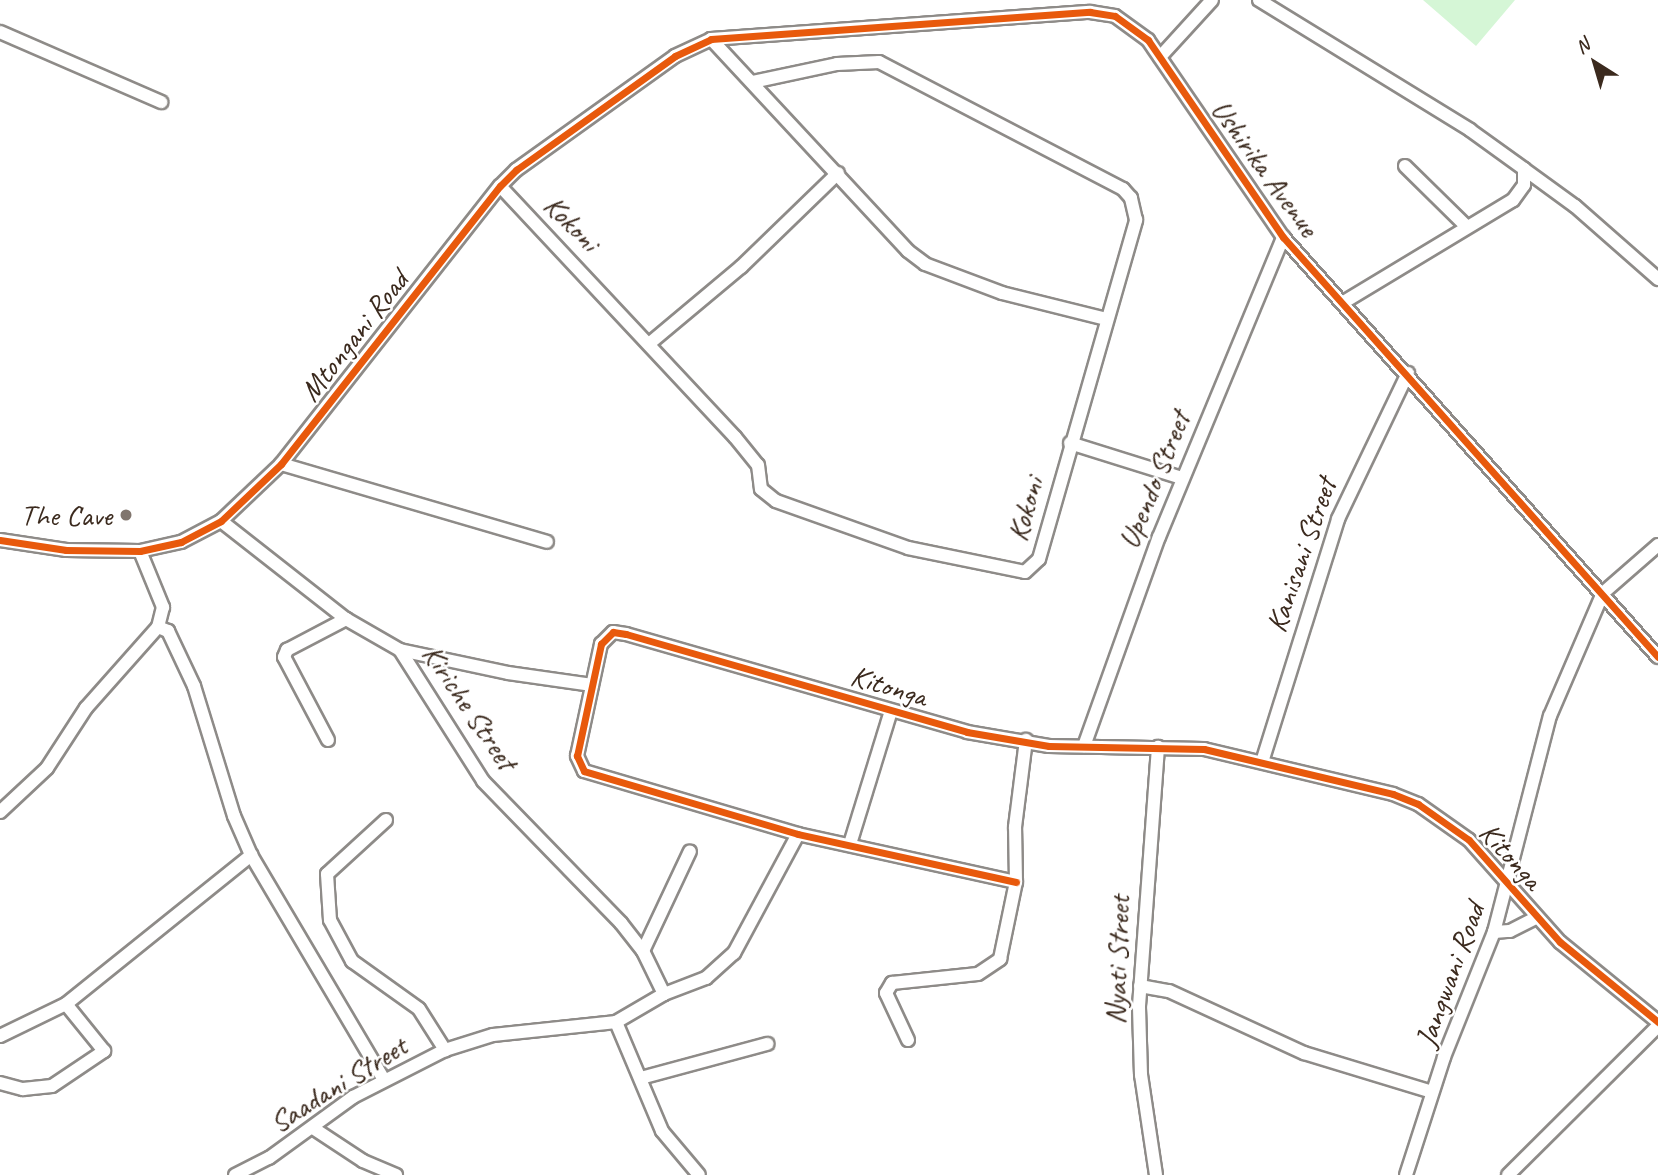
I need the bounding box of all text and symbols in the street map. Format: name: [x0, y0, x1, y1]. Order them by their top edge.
north arrow: [1560, 28, 1630, 98]
text: N: [1570, 33, 1594, 59]
street label: Ushirika Avenue: [1203, 93, 1327, 243]
street label: Kokoni: [537, 187, 607, 259]
street label: Mtongani Road: [292, 264, 416, 408]
street label: Upendo Street: [1110, 406, 1198, 554]
street label: Kokoni: [999, 473, 1051, 545]
street label: Kanisani Street: [1258, 473, 1344, 637]
place label: The Cave: [20, 497, 112, 533]
marker: The Cave: [118, 507, 134, 523]
street label: Kiriche Street: [415, 637, 525, 777]
street label: Kitonga: [847, 657, 931, 715]
street label: Kitonga: [1472, 815, 1550, 897]
street label: Nyati Street: [1097, 895, 1137, 1025]
street label: Jangwani Road: [1407, 898, 1493, 1052]
street label: Saadani Street: [263, 1028, 413, 1140]

